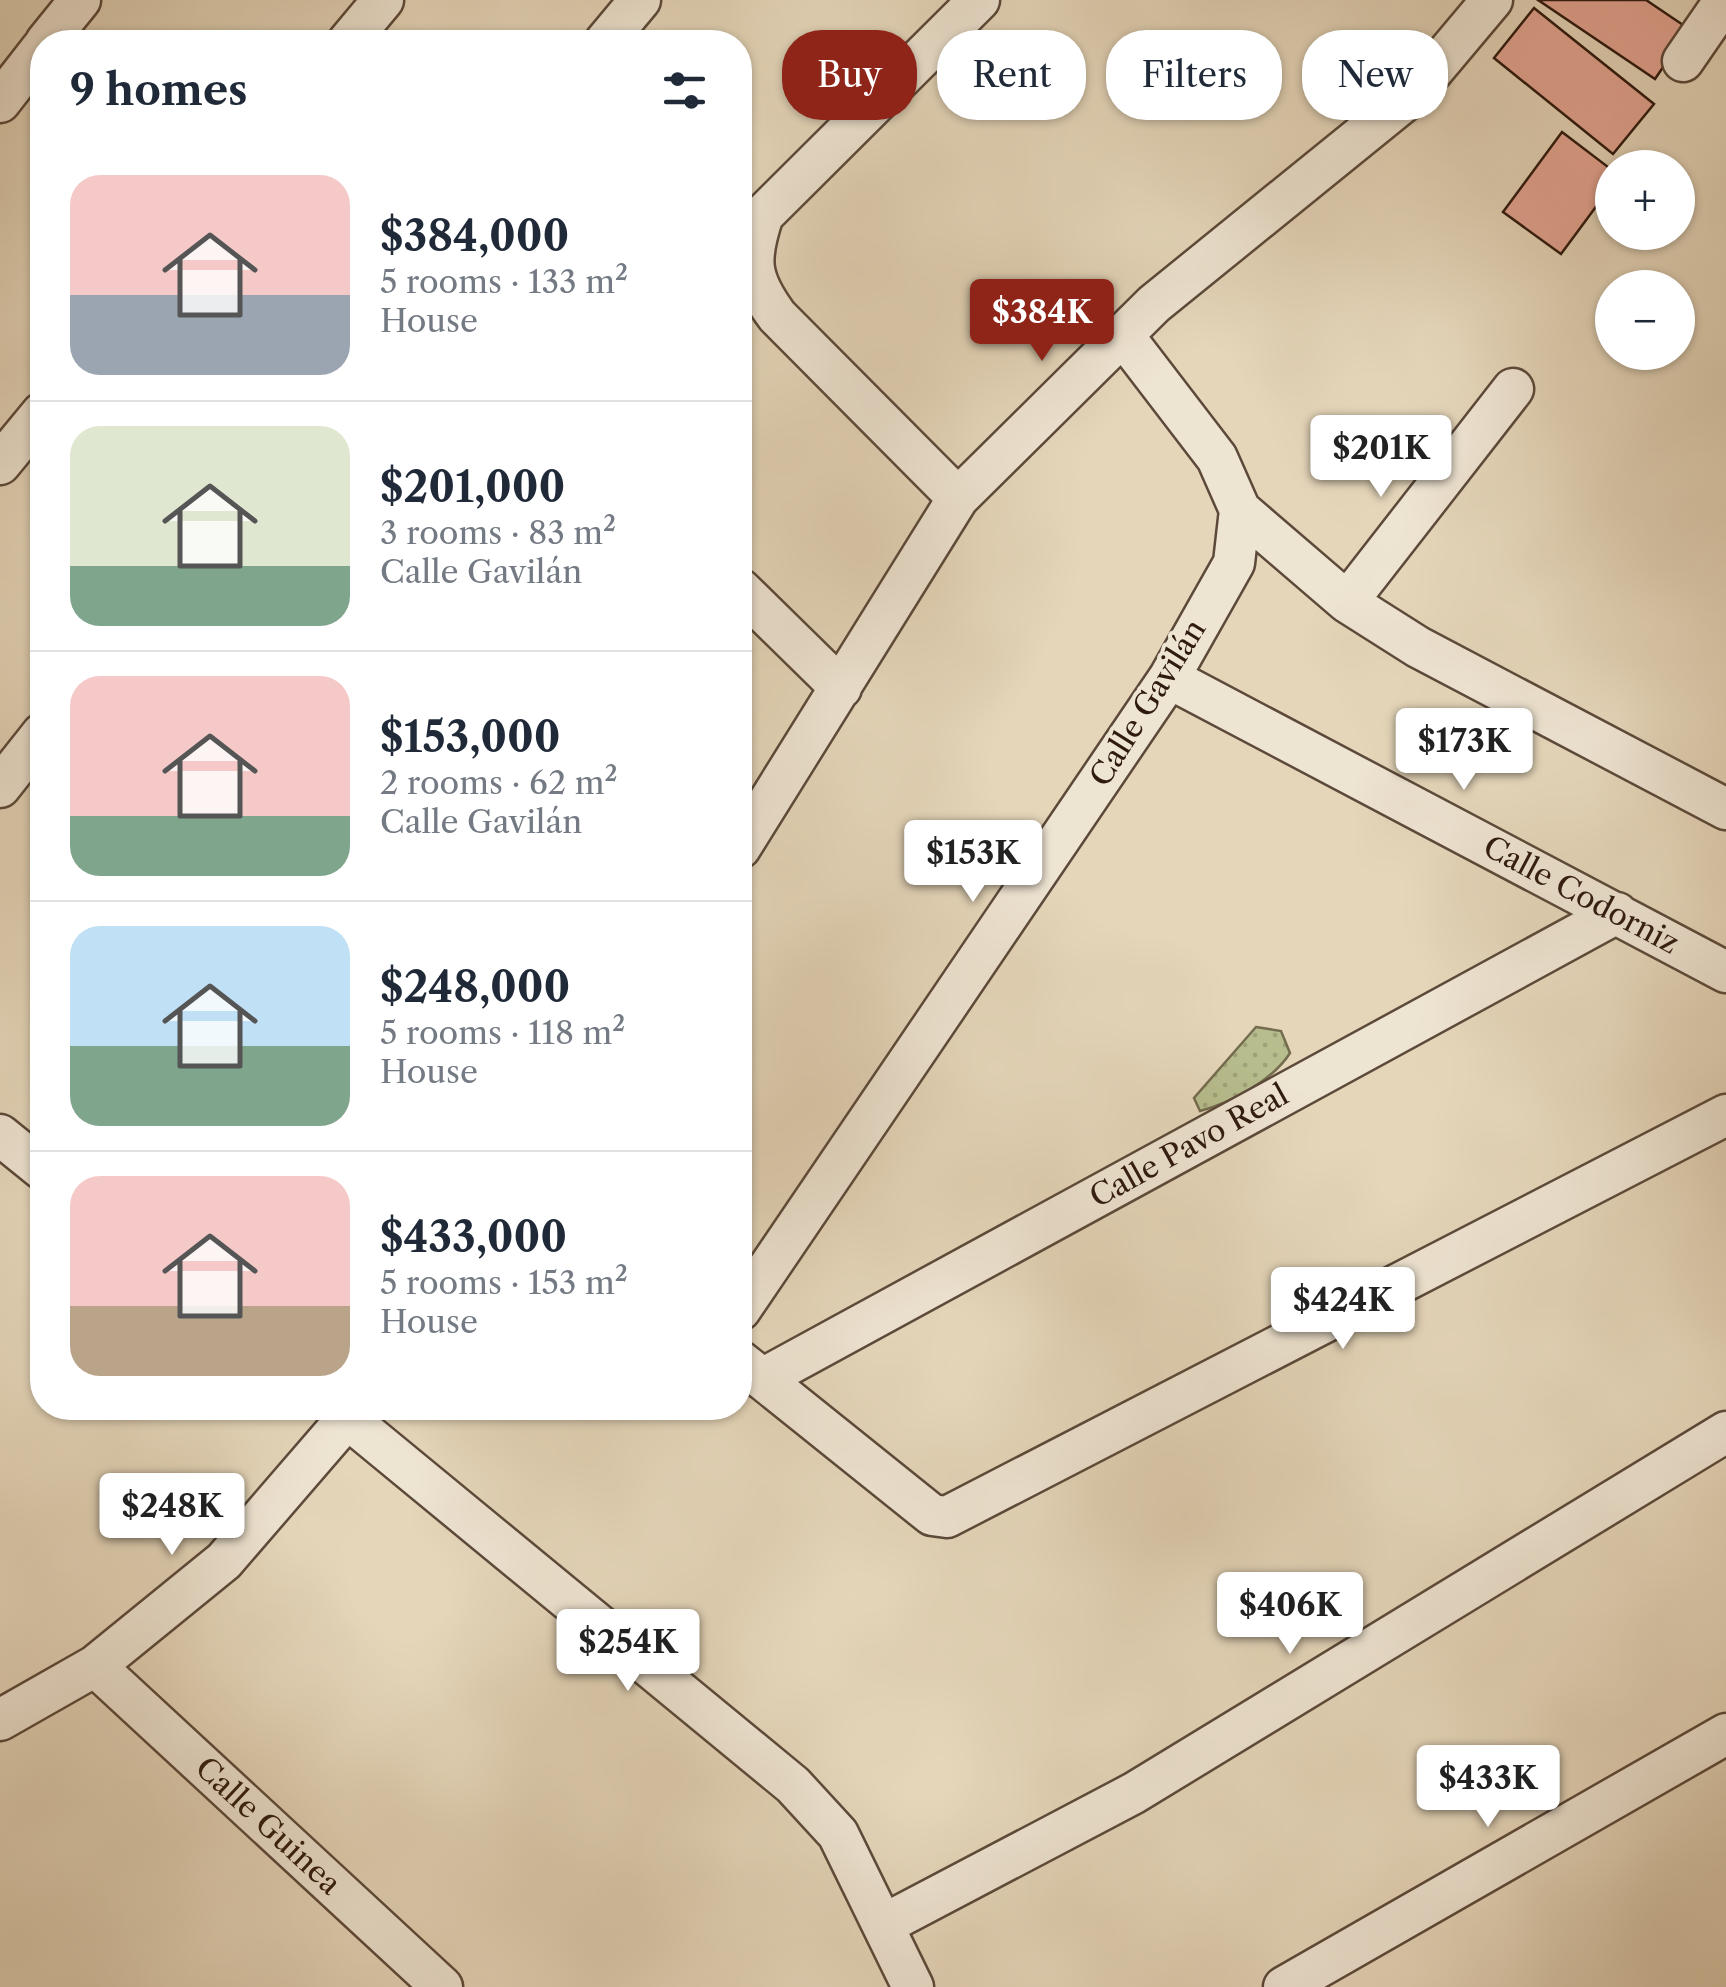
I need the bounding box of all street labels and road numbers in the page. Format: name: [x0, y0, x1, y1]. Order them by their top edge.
street label: Calle Gavilán: [1082, 612, 1214, 793]
street label: Calle Codorniz: [1477, 828, 1685, 962]
street label: Calle Pavo Real: [1083, 1076, 1294, 1215]
street label: Calle Guinea: [188, 1749, 349, 1902]

